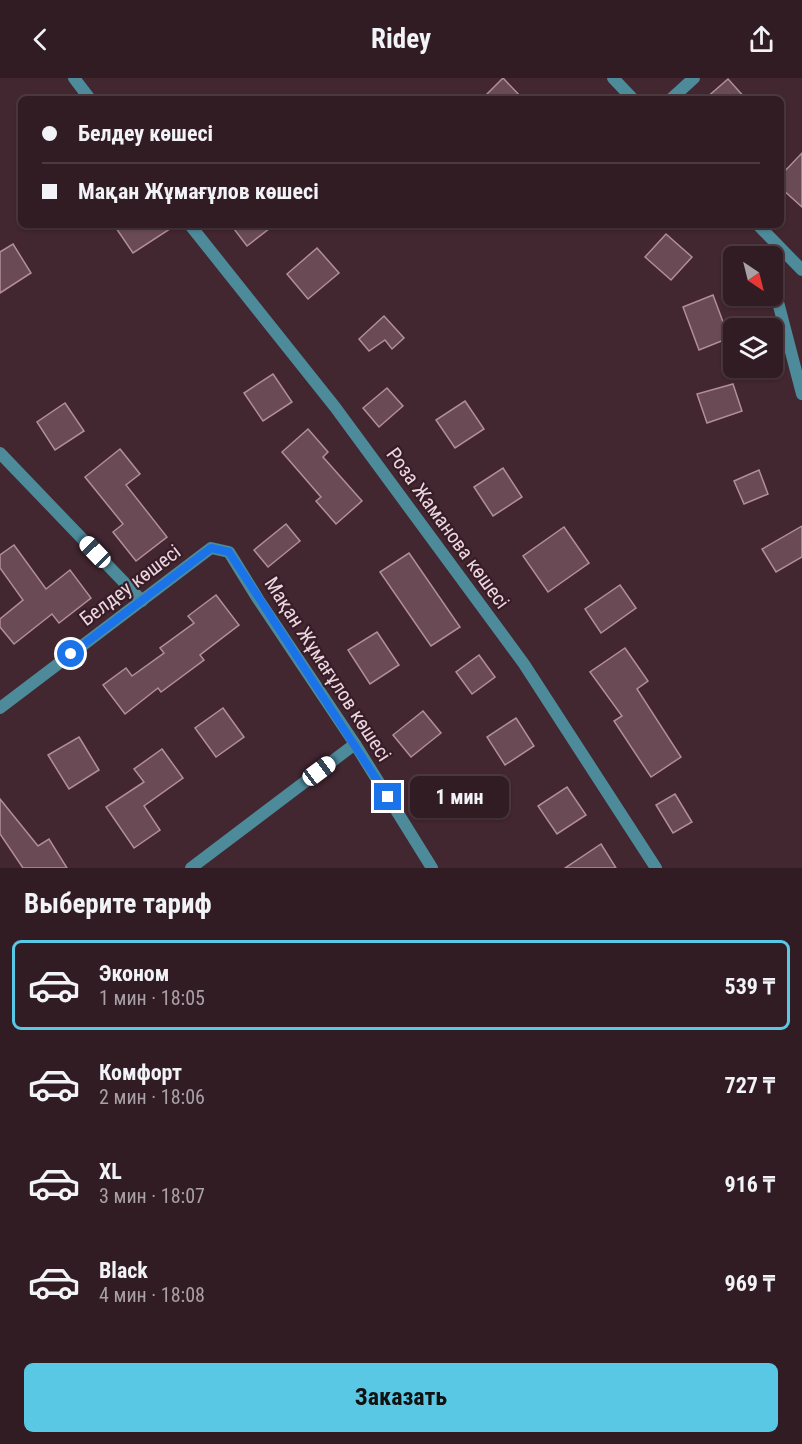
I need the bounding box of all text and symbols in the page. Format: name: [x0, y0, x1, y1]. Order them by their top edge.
icon: back: [24, 23, 57, 56]
text: Ridey: [371, 23, 431, 55]
icon: share: [745, 23, 778, 56]
text: Белдеу көшесі: [78, 121, 213, 146]
text: Мақан Жұмағұлов көшесі: [78, 179, 319, 204]
north arrow: [723, 246, 783, 306]
map controls: [723, 246, 783, 378]
button: layers: [723, 318, 783, 378]
street label: Роза Жаманова көшесі: [382, 443, 514, 613]
car: [76, 533, 114, 571]
street label: Белдеу көшесі: [75, 539, 185, 631]
street label: Мақан Жұмағұлов көшесі: [259, 572, 397, 766]
route start: [57, 640, 84, 667]
car: [299, 753, 339, 789]
callout: 1 мин: [409, 776, 508, 818]
route end: [374, 783, 401, 810]
text: 1 мин: [436, 785, 483, 809]
text: Выберите тариф: [24, 888, 212, 920]
icon: car: [27, 958, 81, 1012]
text: Эконом: [99, 961, 169, 986]
text: 539 ₸: [725, 974, 775, 999]
text: 1 мин · 18:05: [99, 986, 205, 1010]
icon: car: [27, 1057, 81, 1111]
text: Комфорт: [99, 1060, 182, 1085]
text: 727 ₸: [725, 1073, 775, 1098]
text: 2 мин · 18:06: [99, 1085, 205, 1109]
icon: car: [27, 1156, 81, 1210]
text: XL: [99, 1159, 122, 1184]
text: 916 ₸: [725, 1172, 775, 1197]
text: 3 мин · 18:07: [99, 1184, 205, 1208]
icon: car: [27, 1255, 81, 1309]
text: Black: [99, 1258, 148, 1283]
text: 969 ₸: [725, 1271, 775, 1296]
text: 4 мин · 18:08: [99, 1283, 205, 1307]
button: Заказать: [24, 1363, 778, 1432]

